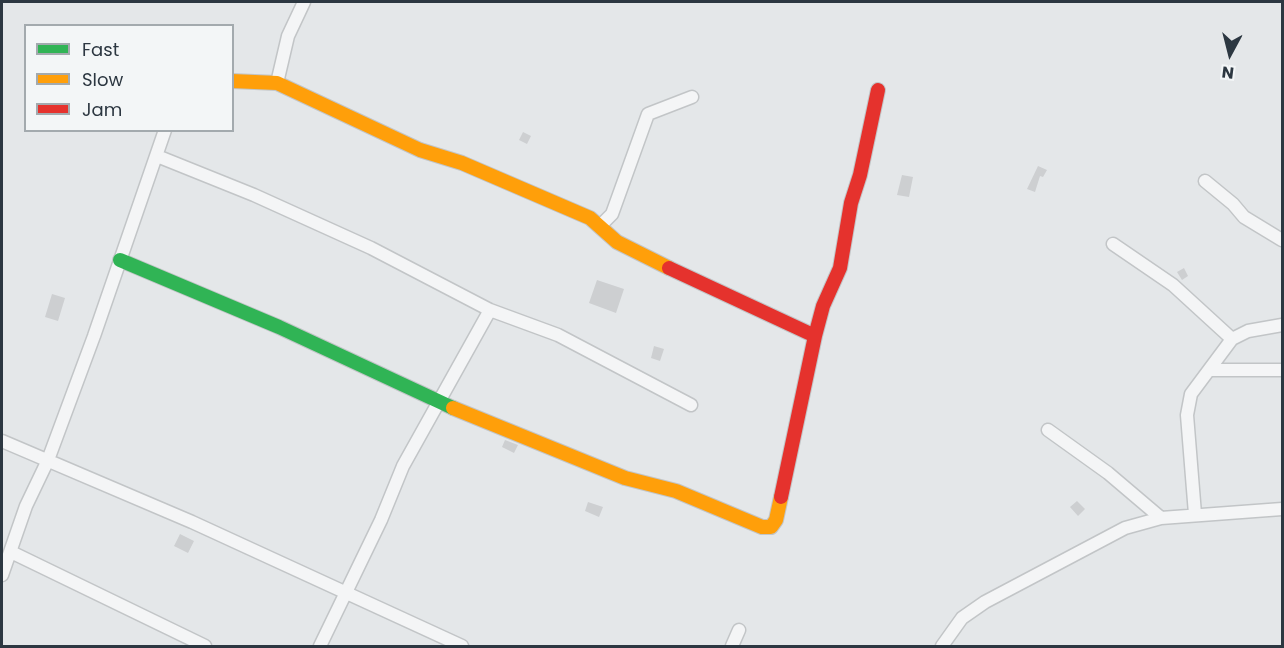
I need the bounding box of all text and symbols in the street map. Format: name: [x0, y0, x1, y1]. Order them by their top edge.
legend: [24, 24, 234, 132]
north arrow: [1200, 24, 1260, 84]
text: Fast: [82, 37, 119, 62]
text: N: [1220, 60, 1235, 85]
text: Slow: [82, 67, 123, 92]
text: Jam: [82, 97, 122, 122]

